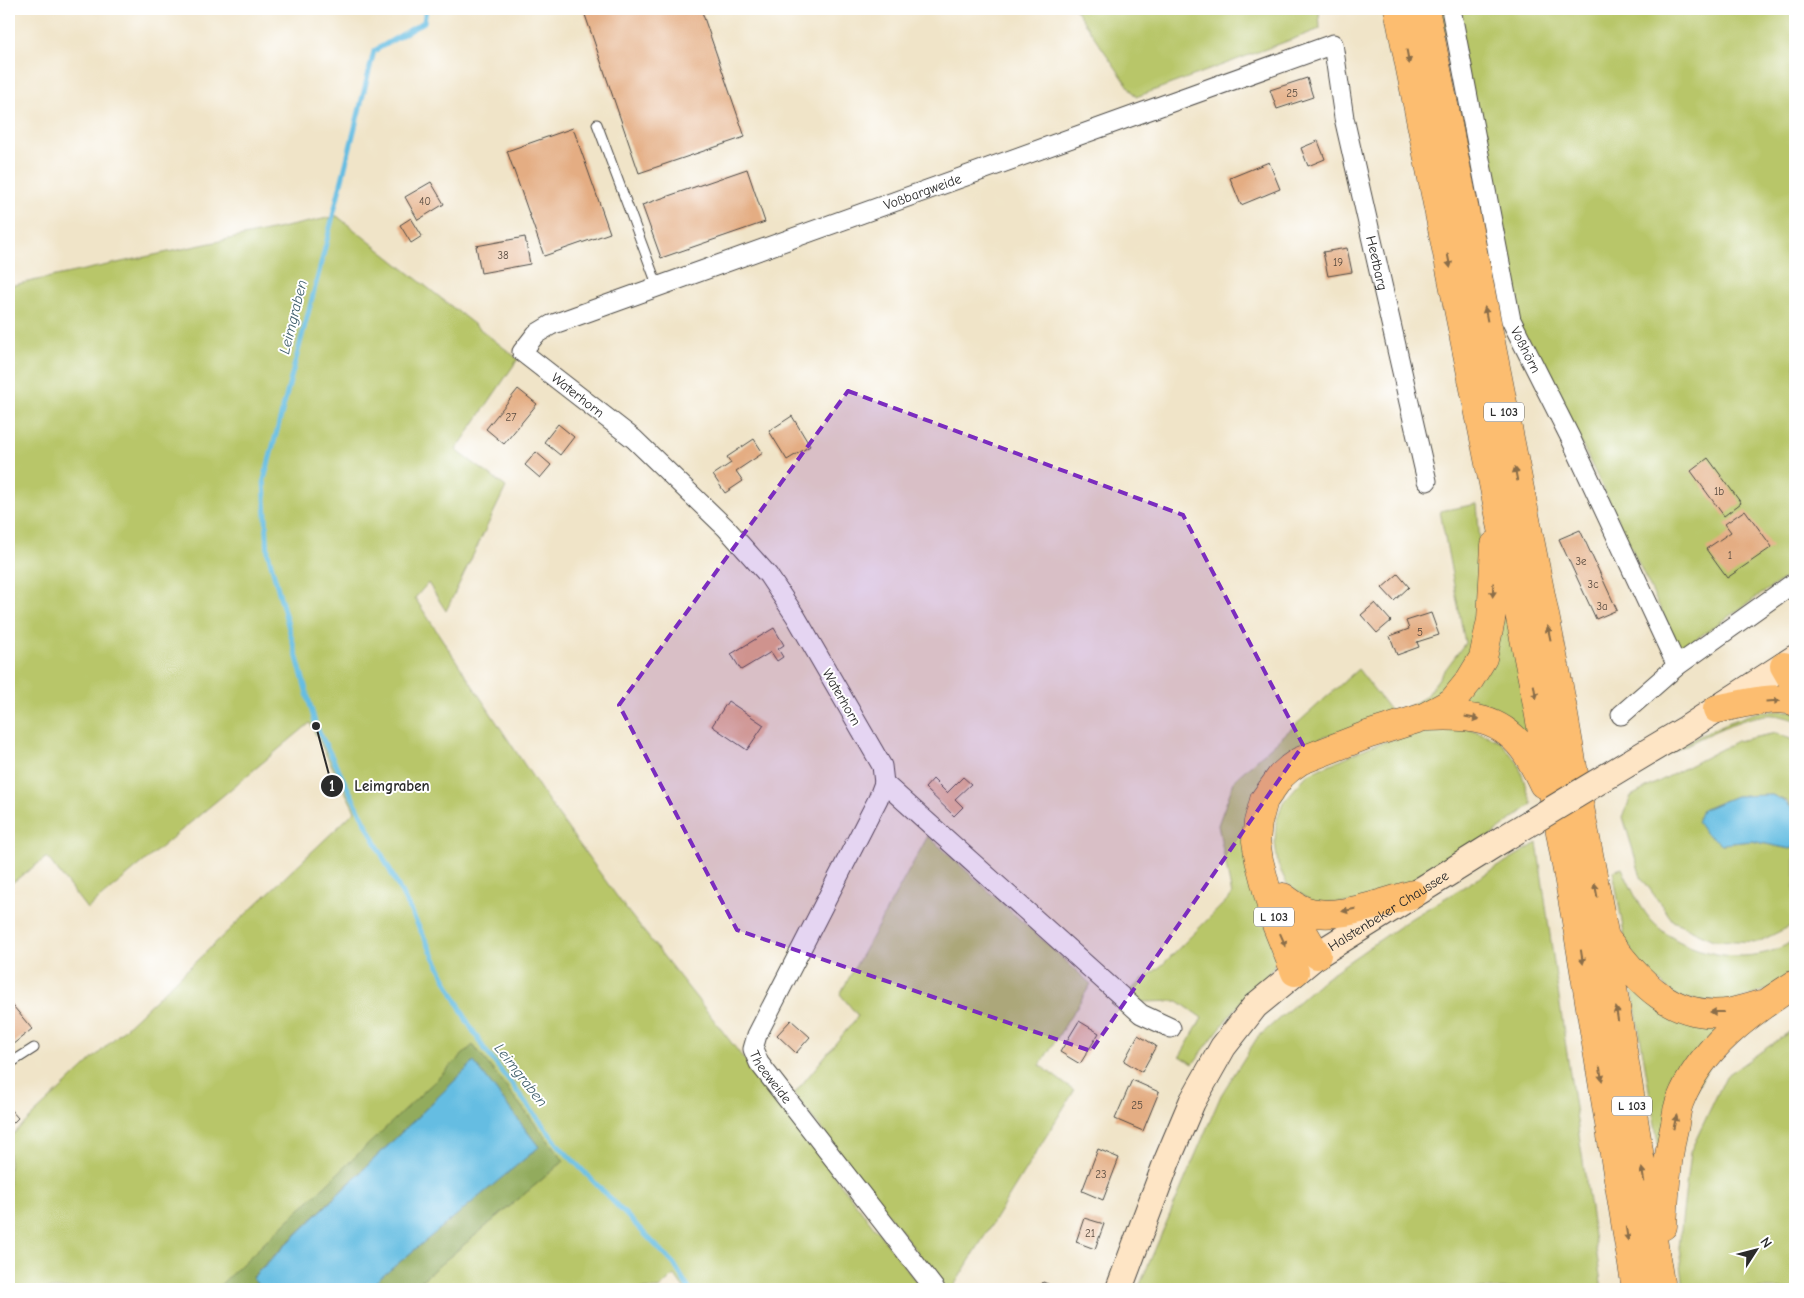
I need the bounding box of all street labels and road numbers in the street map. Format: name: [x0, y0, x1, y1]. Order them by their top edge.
street label: Voßbargweide: [881, 170, 964, 214]
street label: Heetbarg: [1362, 234, 1391, 292]
street label: Voßhörn: [1507, 324, 1544, 376]
street label: Waterhorn: [548, 369, 608, 421]
road number: L 103: [1484, 402, 1524, 422]
street label: Waterhorn: [819, 666, 865, 729]
street label: Halstenbeker Chaussee: [1325, 867, 1452, 955]
road number: L 103: [1254, 908, 1294, 926]
street label: Theeweide: [746, 1048, 795, 1107]
road number: L 103: [1612, 1096, 1652, 1116]

